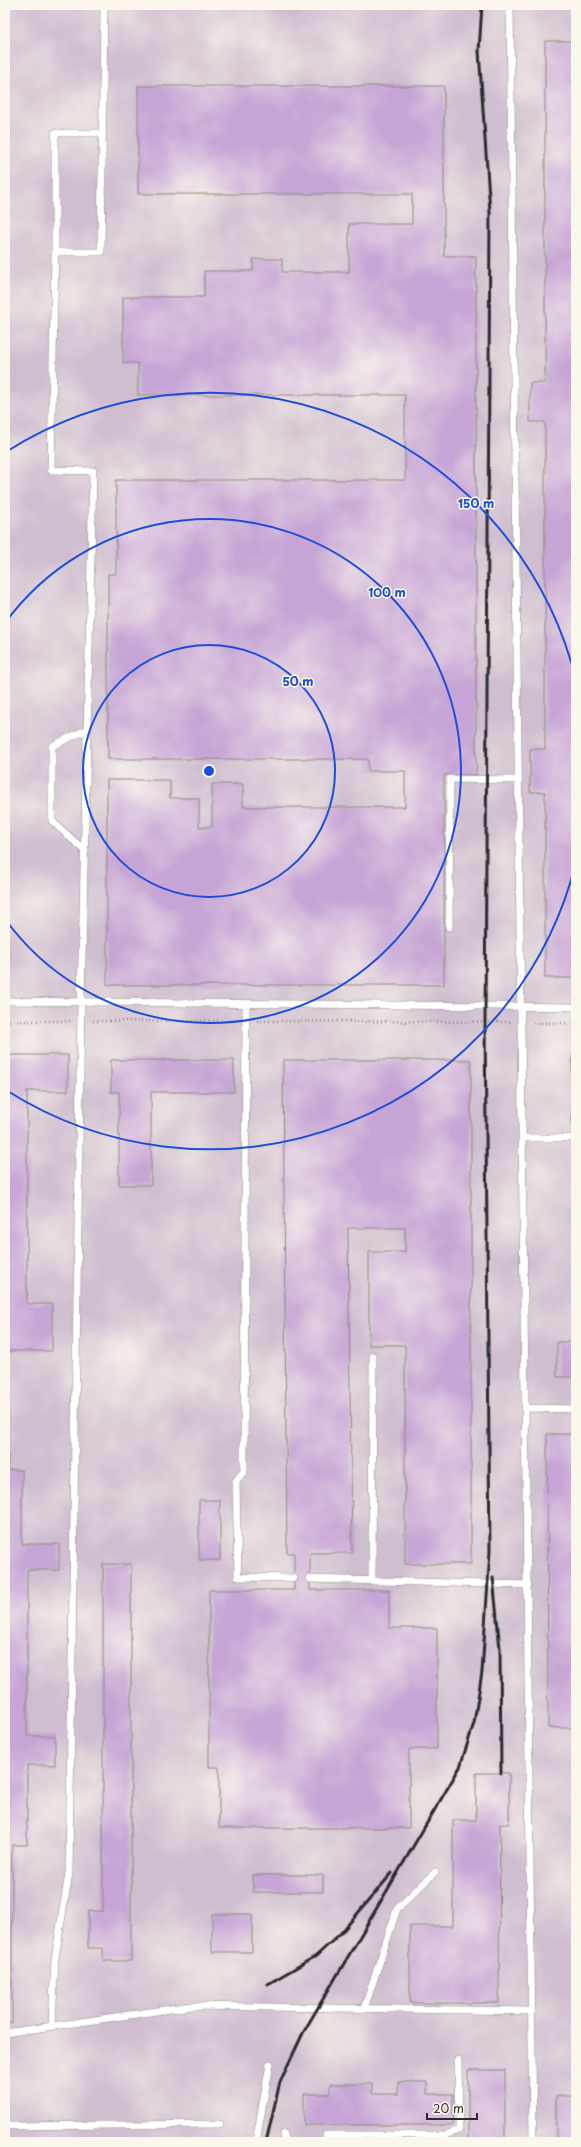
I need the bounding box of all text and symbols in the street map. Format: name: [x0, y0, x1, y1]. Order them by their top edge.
text: 150 m: [458, 494, 494, 512]
text: 100 m: [368, 583, 406, 601]
text: 50 m: [282, 672, 314, 690]
centre of rings: [202, 764, 216, 778]
scale bar: [427, 2095, 477, 2121]
text: 20 m: [433, 2099, 464, 2117]

